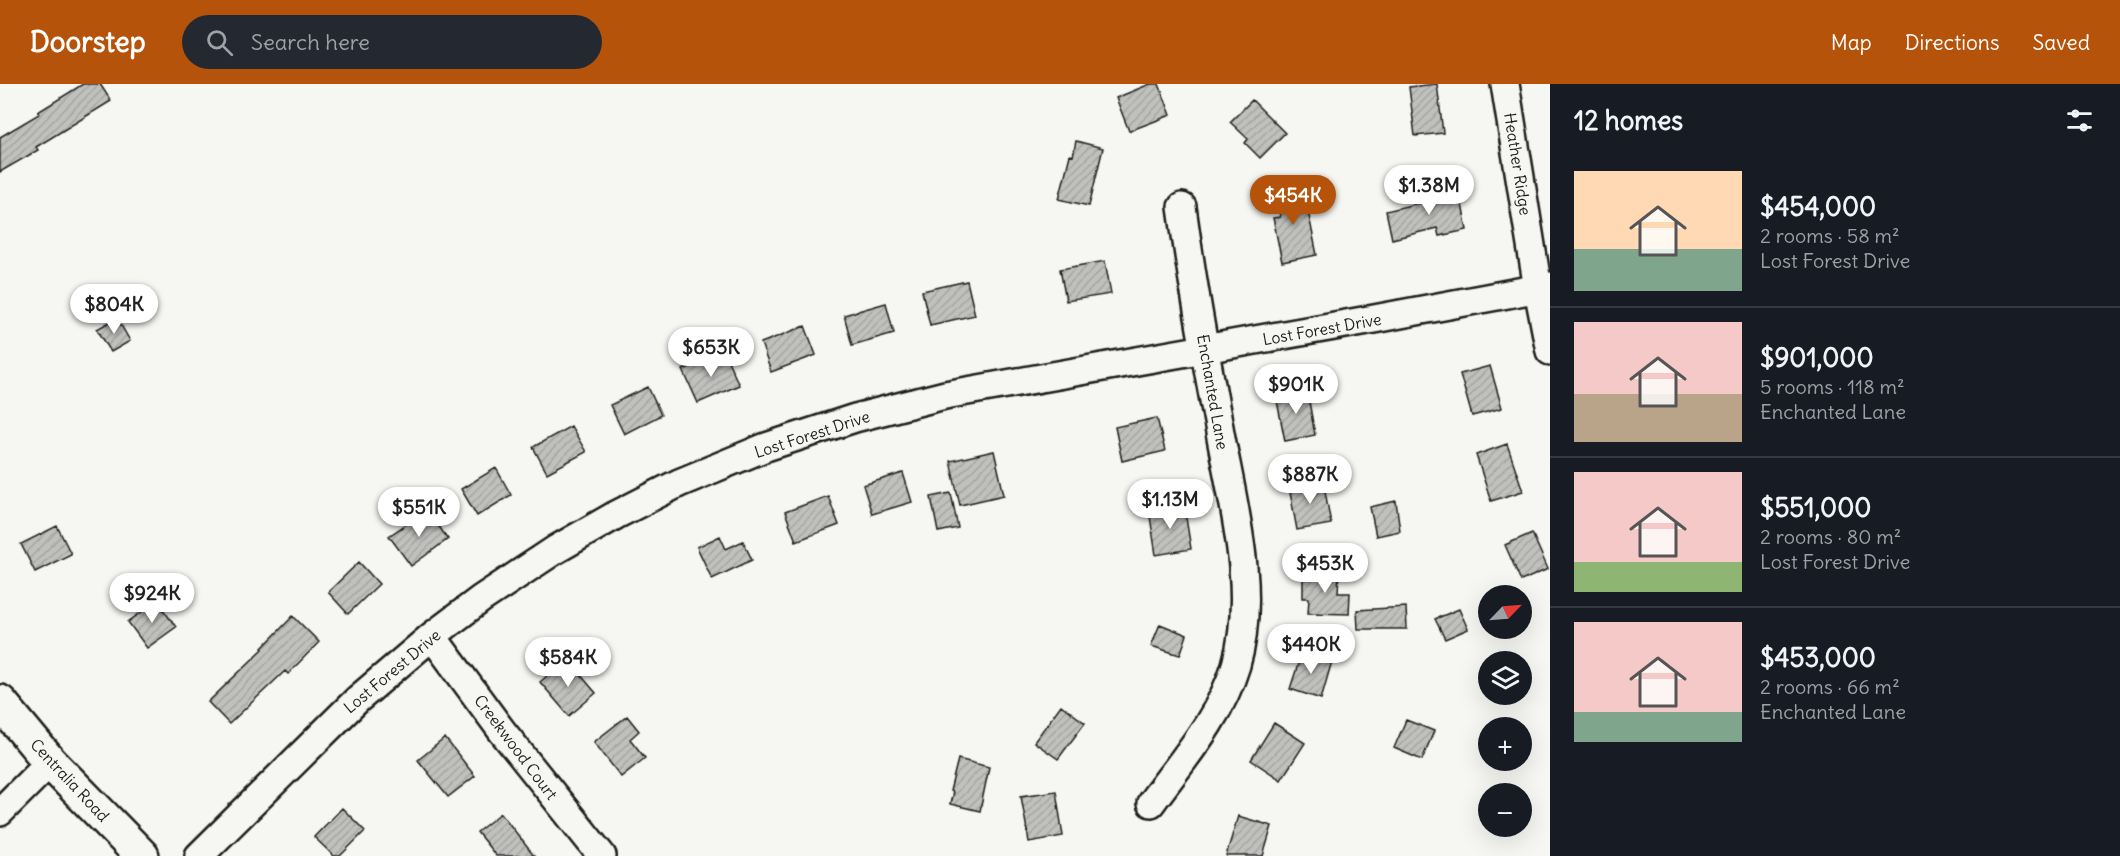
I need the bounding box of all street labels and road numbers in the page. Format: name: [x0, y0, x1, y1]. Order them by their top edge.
street label: Heather Ridge: [1500, 111, 1536, 217]
street label: Lost Forest Drive: [1261, 309, 1383, 349]
street label: Enchanted Lane: [1193, 333, 1233, 451]
street label: Lost Forest Drive: [752, 406, 872, 462]
street label: Lost Forest Drive: [339, 625, 445, 717]
street label: Creekwood Court: [470, 691, 562, 804]
street label: Centralia Road: [26, 734, 114, 826]

